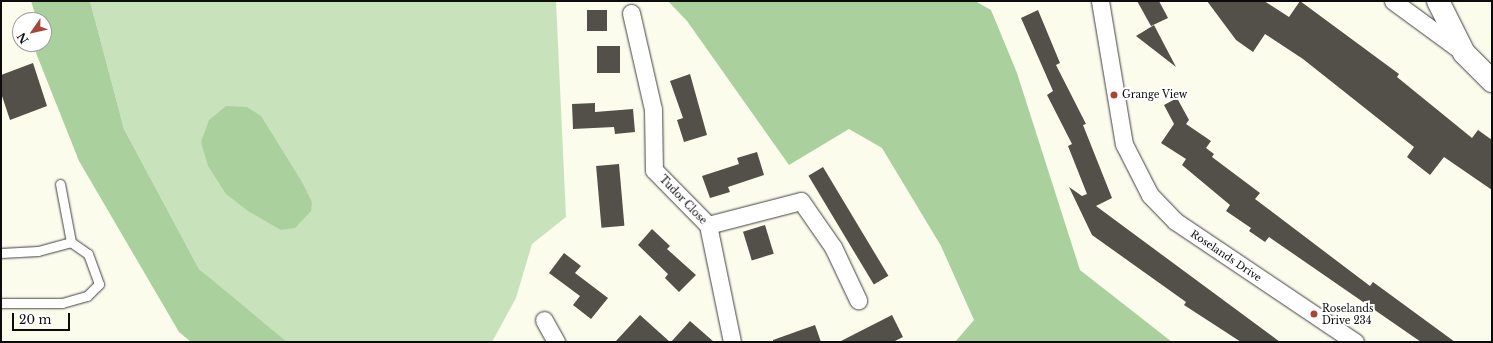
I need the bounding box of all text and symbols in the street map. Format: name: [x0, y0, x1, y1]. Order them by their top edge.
north arrow: [12, 12, 52, 52]
text: N: [14, 30, 32, 46]
place label: Grange View: [1122, 89, 1188, 101]
marker: Grange View: [1109, 90, 1119, 100]
street label: Tudor Close: [657, 173, 709, 227]
street label: Roselands Drive: [1188, 228, 1264, 284]
place label: Roselands Drive 234: [1322, 302, 1374, 326]
scale bar: [14, 305, 72, 331]
marker: Roselands Drive 234: [1309, 309, 1319, 319]
text: 20 m: [19, 312, 51, 327]

